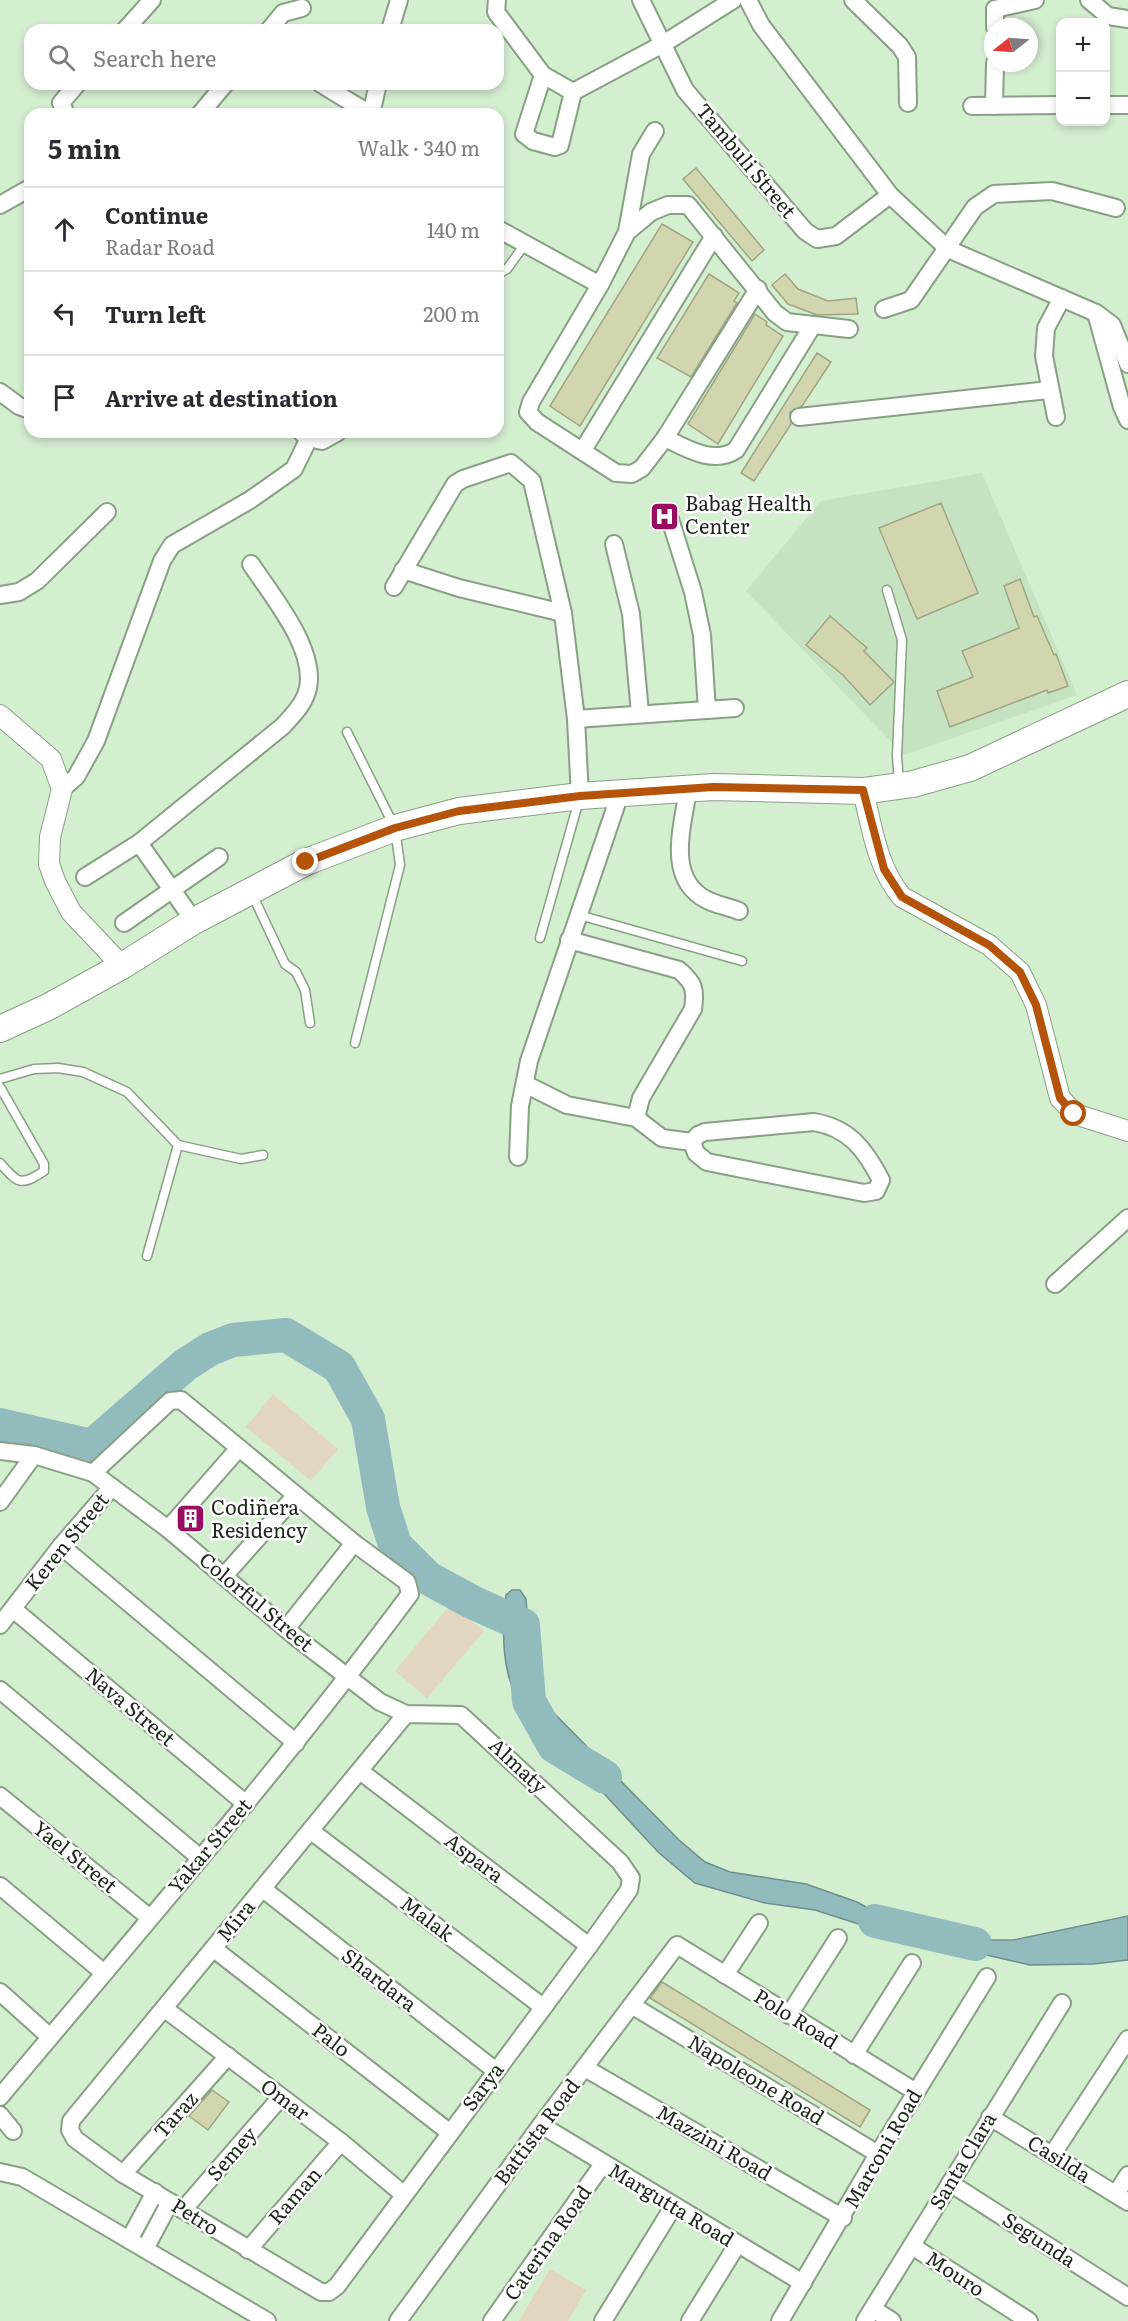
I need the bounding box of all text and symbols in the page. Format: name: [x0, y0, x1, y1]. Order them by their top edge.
north arrow: [984, 18, 1038, 72]
map controls: [1056, 18, 1110, 126]
button: +: [1056, 18, 1110, 72]
search box: [24, 24, 504, 90]
icon: search: [45, 41, 78, 74]
text: Search here: [93, 41, 216, 74]
button: −: [1056, 72, 1110, 126]
street label: Tambuli Street: [690, 96, 805, 224]
text: 5 min: [48, 128, 121, 167]
text: Walk · 340 m: [357, 132, 480, 162]
text: Continue: [105, 198, 208, 231]
icon: ahead: [48, 213, 81, 246]
text: 140 m: [427, 214, 480, 244]
text: Radar Road: [105, 231, 215, 261]
icon: left: [48, 297, 81, 330]
text: Turn left: [105, 297, 206, 330]
text: 200 m: [423, 298, 480, 328]
icon: arrive: [48, 381, 81, 414]
text: Arrive at destination: [105, 381, 338, 414]
place label: Babag Health Center: [685, 487, 812, 540]
hospital icon: Babag Health Center: [648, 500, 680, 532]
route end: [292, 848, 318, 874]
route start: [1060, 1100, 1086, 1126]
street label: Keren Street: [16, 1485, 114, 1596]
place label: Codiñera Residency: [211, 1491, 308, 1544]
building icon: Codiñera Residency: [174, 1503, 206, 1535]
street label: Colorful Street: [194, 1544, 321, 1657]
street label: Nava Street: [80, 1659, 183, 1752]
street label: Almaty: [483, 1730, 556, 1800]
street label: Yakar Street: [160, 1790, 257, 1899]
street label: Yael Street: [28, 1812, 125, 1899]
street label: Aspara: [439, 1824, 511, 1889]
street label: Malak: [395, 1887, 462, 1948]
street label: Mira: [208, 1892, 261, 1947]
street label: Shardara: [336, 1939, 424, 2017]
street label: Polo Road: [749, 1980, 845, 2055]
street label: Palo: [307, 2014, 358, 2063]
street label: Napoleone Road: [683, 2026, 831, 2131]
street label: Sarya: [453, 2055, 510, 2116]
street label: Omar: [255, 2070, 317, 2127]
street label: Battista Road: [485, 2071, 585, 2190]
street label: Taraz: [145, 2083, 204, 2144]
street label: Marconi Road: [835, 2083, 928, 2213]
street label: Mazzini Road: [652, 2096, 778, 2187]
street label: Santa Clara: [920, 2105, 1002, 2214]
street label: Semey: [198, 2119, 263, 2186]
street label: Casilda: [1023, 2126, 1098, 2189]
street label: Margutta Road: [603, 2154, 741, 2253]
street label: Raman: [260, 2159, 327, 2230]
street label: Caterina Road: [495, 2178, 597, 2306]
street label: Petro: [167, 2189, 226, 2241]
street label: Segunda: [997, 2203, 1083, 2273]
street label: Mouro: [921, 2242, 991, 2303]

